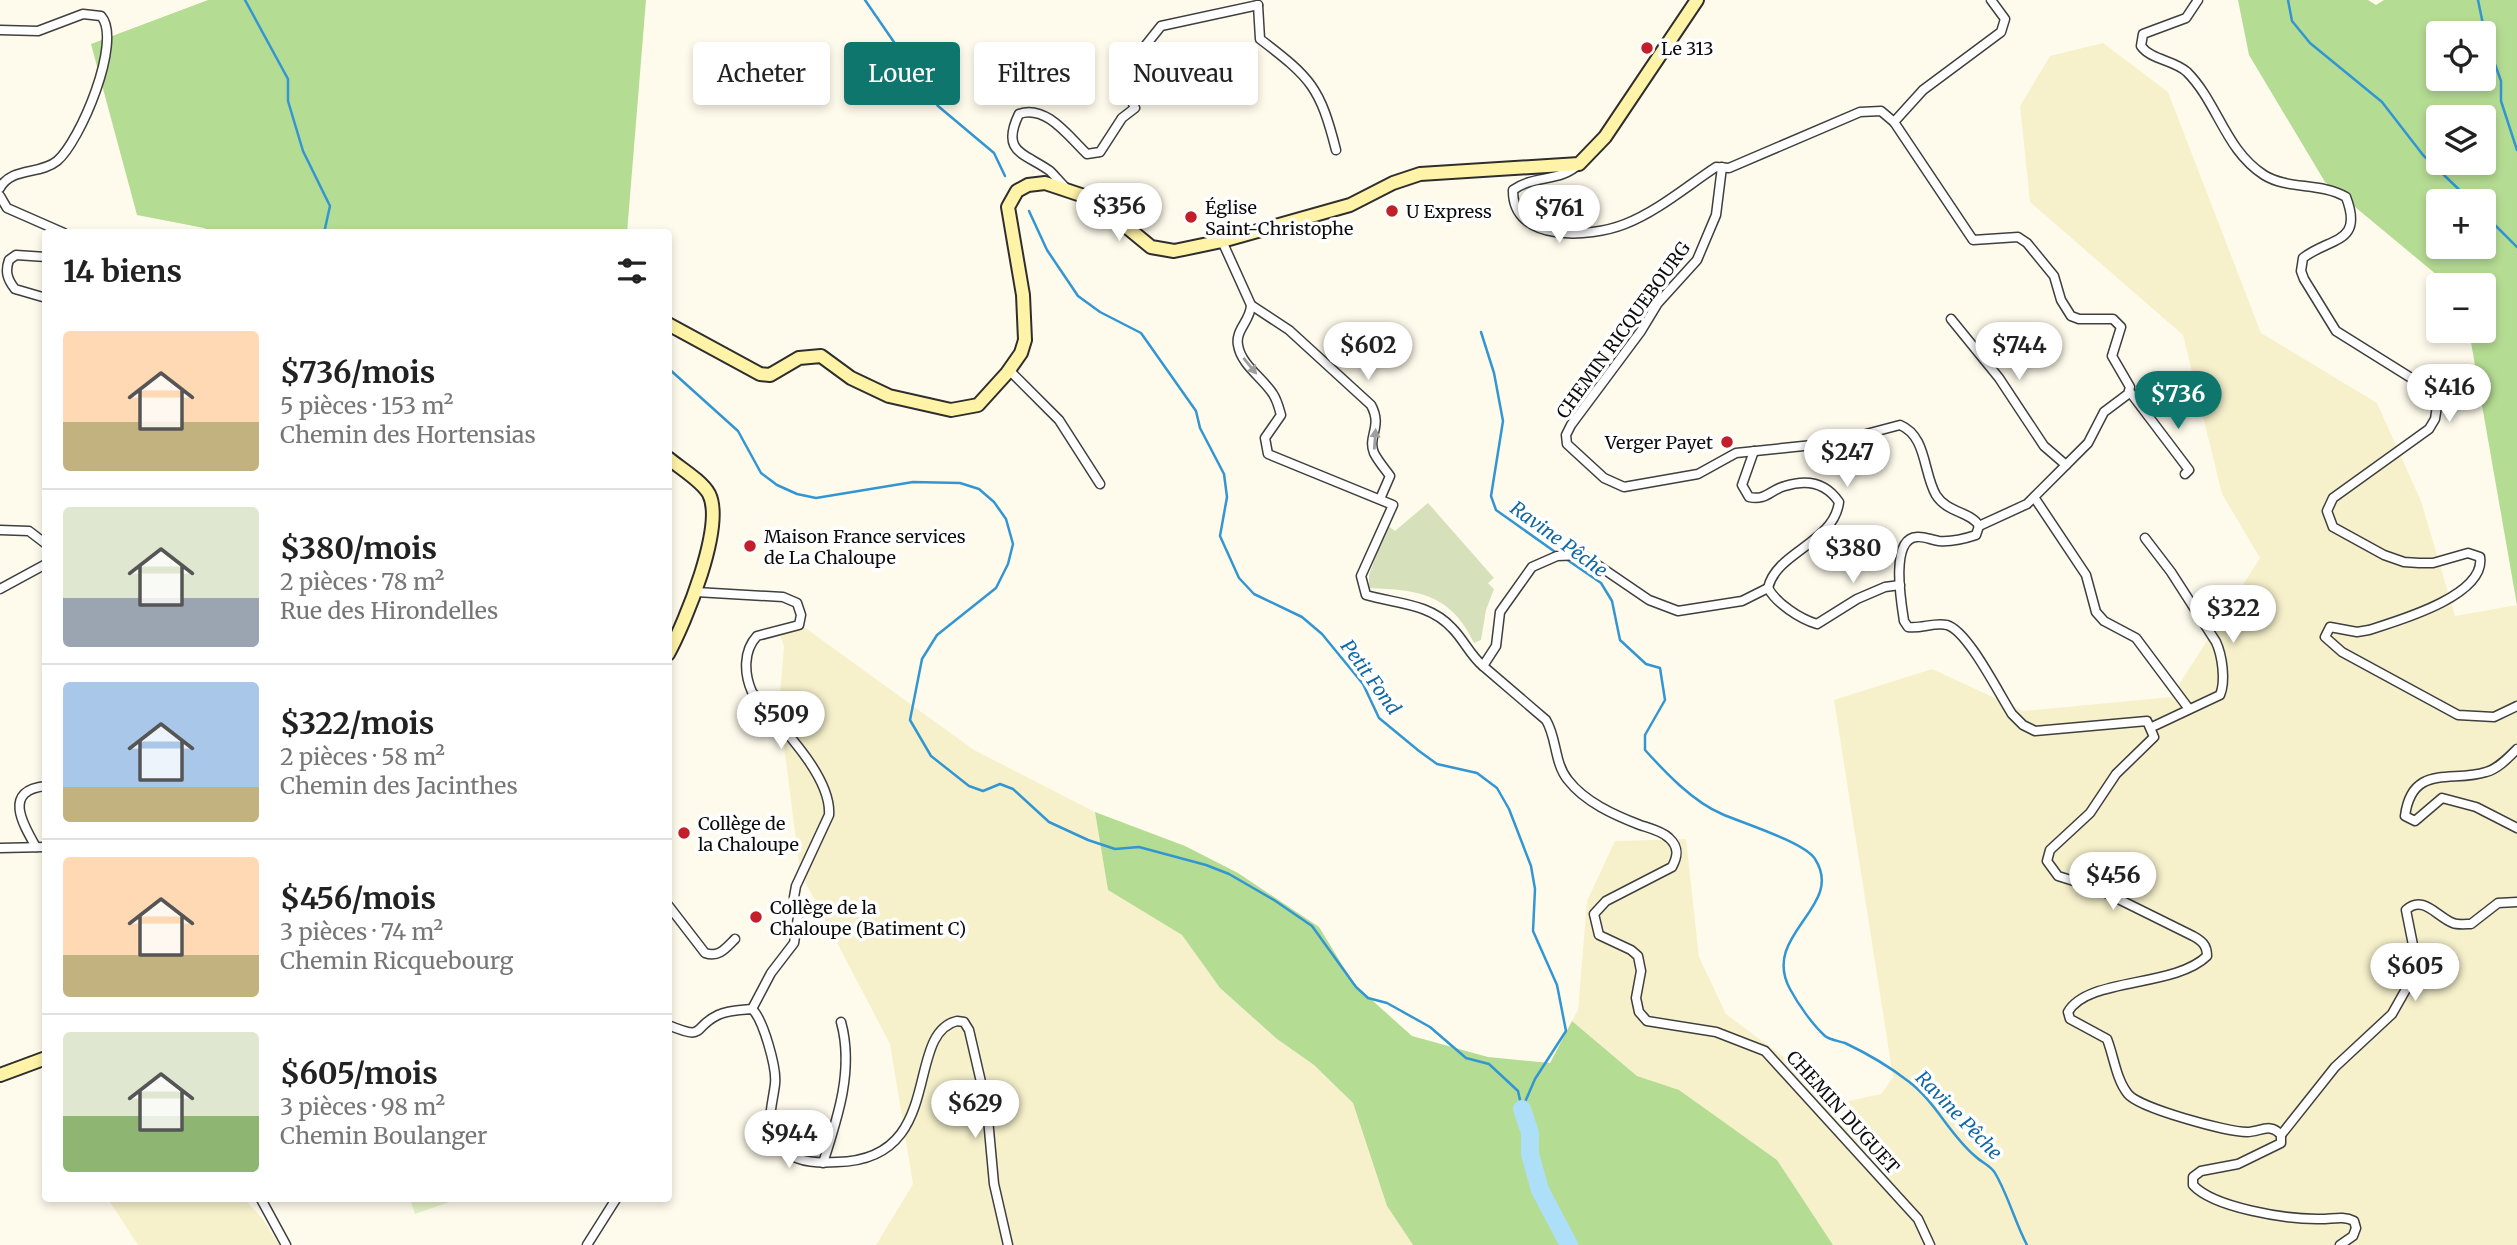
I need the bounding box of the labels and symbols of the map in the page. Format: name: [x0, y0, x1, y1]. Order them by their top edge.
place label: Le 313: [1661, 37, 1714, 60]
marker: Le 313: [1639, 40, 1655, 56]
pin: $356: [1078, 184, 1160, 243]
pin: $761: [1518, 186, 1600, 245]
place label: Église Saint-Christophe: [1205, 196, 1353, 240]
place label: U Express: [1406, 200, 1492, 223]
marker: U Express: [1384, 203, 1400, 219]
marker: Église Saint-Christophe: [1183, 209, 1199, 225]
street label: CHEMIN RICQUEBOURG: [1551, 237, 1695, 423]
pin: $602: [1327, 322, 1409, 382]
pin: $744: [1978, 322, 2060, 382]
one-way arrow: [1242, 357, 1257, 374]
pin: $416: [2408, 364, 2490, 424]
pin: $736: [2137, 372, 2219, 431]
one-way arrow: [1370, 428, 1381, 450]
pin: $247: [1806, 430, 1888, 489]
place label: Verger Payet: [1604, 431, 1713, 454]
marker: Verger Payet: [1719, 434, 1735, 450]
water label: Ravine Pêche: [1506, 496, 1612, 582]
place label: Maison France services de La Chaloupe: [764, 525, 966, 569]
pin: $380: [1812, 526, 1894, 585]
marker: Maison France services de La Chaloupe: [742, 538, 758, 554]
pin: $322: [2192, 586, 2274, 645]
water label: Petit Fond: [1336, 635, 1406, 719]
pin: $509: [740, 692, 822, 751]
place label: Collège de la Chaloupe: [698, 812, 799, 856]
marker: Collège de la Chaloupe: [676, 825, 692, 841]
pin: $456: [2072, 852, 2154, 912]
place label: Collège de la Chaloupe (Batiment C): [770, 896, 966, 940]
marker: Collège de la Chaloupe (Batiment C): [748, 909, 764, 925]
pin: $605: [2374, 944, 2456, 1003]
street label: CHEMIN DUGUET: [1782, 1046, 1905, 1179]
water label: Ravine Pêche: [1911, 1066, 2008, 1165]
pin: $629: [934, 1080, 1016, 1140]
pin: $944: [748, 1110, 830, 1170]

